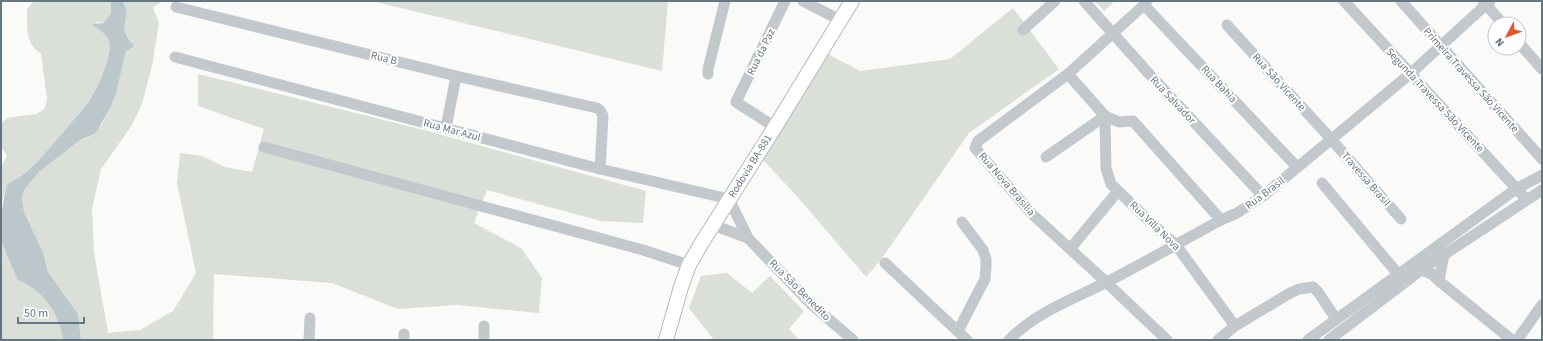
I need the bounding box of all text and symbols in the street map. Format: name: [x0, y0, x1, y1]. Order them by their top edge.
north arrow: [1487, 16, 1527, 56]
street label: Primeira Travessa São Vicente: [1420, 24, 1523, 136]
street label: Rua da Paz: [743, 26, 779, 78]
text: N: [1492, 35, 1508, 50]
street label: Segunda Travessa São Vicente: [1383, 44, 1488, 156]
street label: Rua B: [369, 48, 399, 69]
street label: Rua São Vicente: [1249, 50, 1309, 115]
street label: Rua Bahia: [1198, 62, 1240, 106]
street label: Rua Salvador: [1147, 73, 1199, 127]
street label: Rua Mar Azul: [422, 115, 483, 145]
street label: Rodovia BA-881: [725, 131, 775, 201]
street label: Rua Nova Brasília: [975, 149, 1039, 219]
street label: Travessa Brasil: [1338, 149, 1394, 210]
street label: Rua Brasil: [1242, 173, 1288, 213]
street label: Rua Villa Nova: [1126, 198, 1184, 254]
street label: Rua São Benedito: [766, 256, 834, 324]
scale bar: [18, 299, 84, 325]
text: 50 m: [24, 305, 48, 322]

